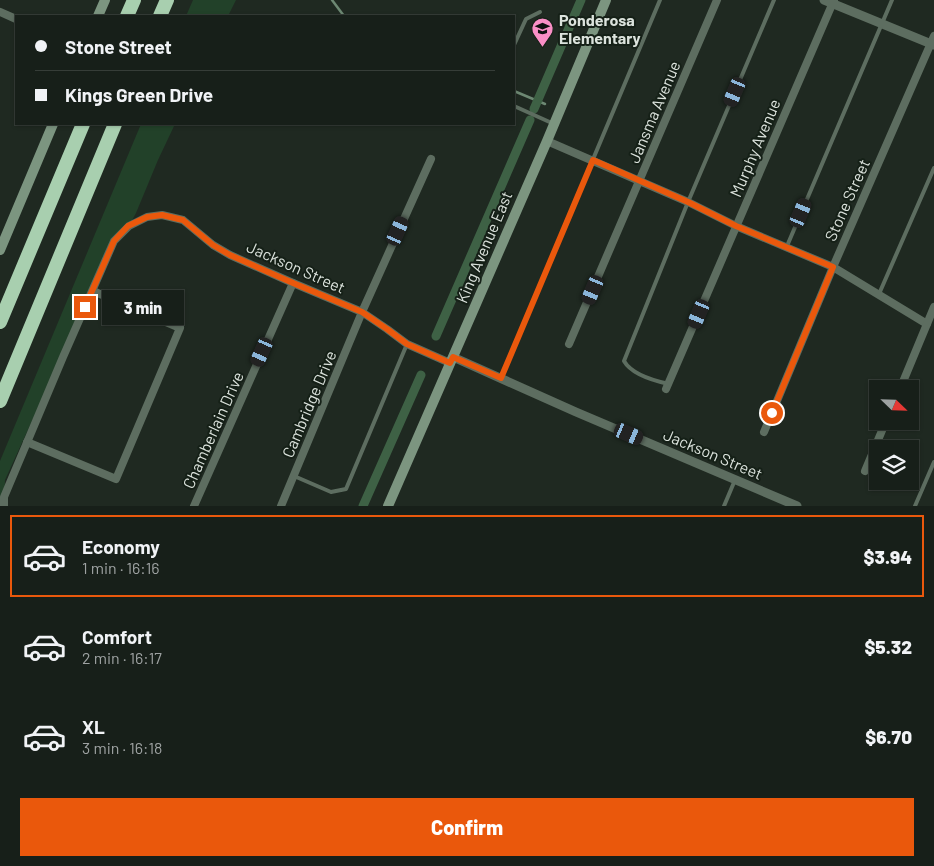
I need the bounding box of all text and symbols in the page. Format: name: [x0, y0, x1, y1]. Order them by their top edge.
place label: Ponderosa Elementary: [559, 10, 641, 47]
school or university icon: Ponderosa Elementary: [531, 17, 555, 48]
text: Stone Street: [65, 35, 172, 58]
street label: Jansma Avenue: [623, 58, 684, 166]
car: [722, 75, 747, 109]
text: Kings Green Drive: [65, 83, 213, 106]
street label: Murphy Avenue: [725, 96, 784, 200]
street label: Stone Street: [820, 156, 873, 244]
street label: King Avenue East: [451, 188, 516, 306]
car: [788, 196, 813, 230]
car: [385, 214, 410, 248]
street label: Jackson Street: [244, 236, 348, 297]
car: [580, 273, 605, 307]
callout: 3 min: [102, 290, 185, 324]
route end: [74, 296, 96, 318]
car: [686, 297, 711, 331]
text: 3 min: [124, 298, 162, 317]
car: [249, 335, 274, 369]
street label: Cambridge Drive: [277, 347, 340, 460]
street label: Chamberlain Drive: [178, 368, 247, 491]
north arrow: [869, 380, 919, 430]
map controls: [869, 380, 919, 490]
route start: [761, 402, 783, 424]
car: [612, 421, 645, 447]
street label: Jackson Street: [661, 424, 766, 483]
button: layers: [869, 440, 919, 490]
icon: car: [22, 534, 67, 579]
text: Economy: [82, 535, 160, 558]
text: $3.94: [864, 545, 912, 568]
text: 1 min · 16:16: [82, 558, 160, 577]
icon: car: [22, 624, 67, 669]
text: Comfort: [82, 625, 152, 648]
text: $5.32: [864, 635, 912, 658]
text: 2 min · 16:17: [82, 648, 162, 667]
icon: car: [22, 714, 67, 759]
text: XL: [82, 715, 105, 738]
text: $6.70: [865, 725, 912, 748]
text: 3 min · 16:18: [82, 738, 162, 757]
button: Confirm: [20, 798, 914, 856]

